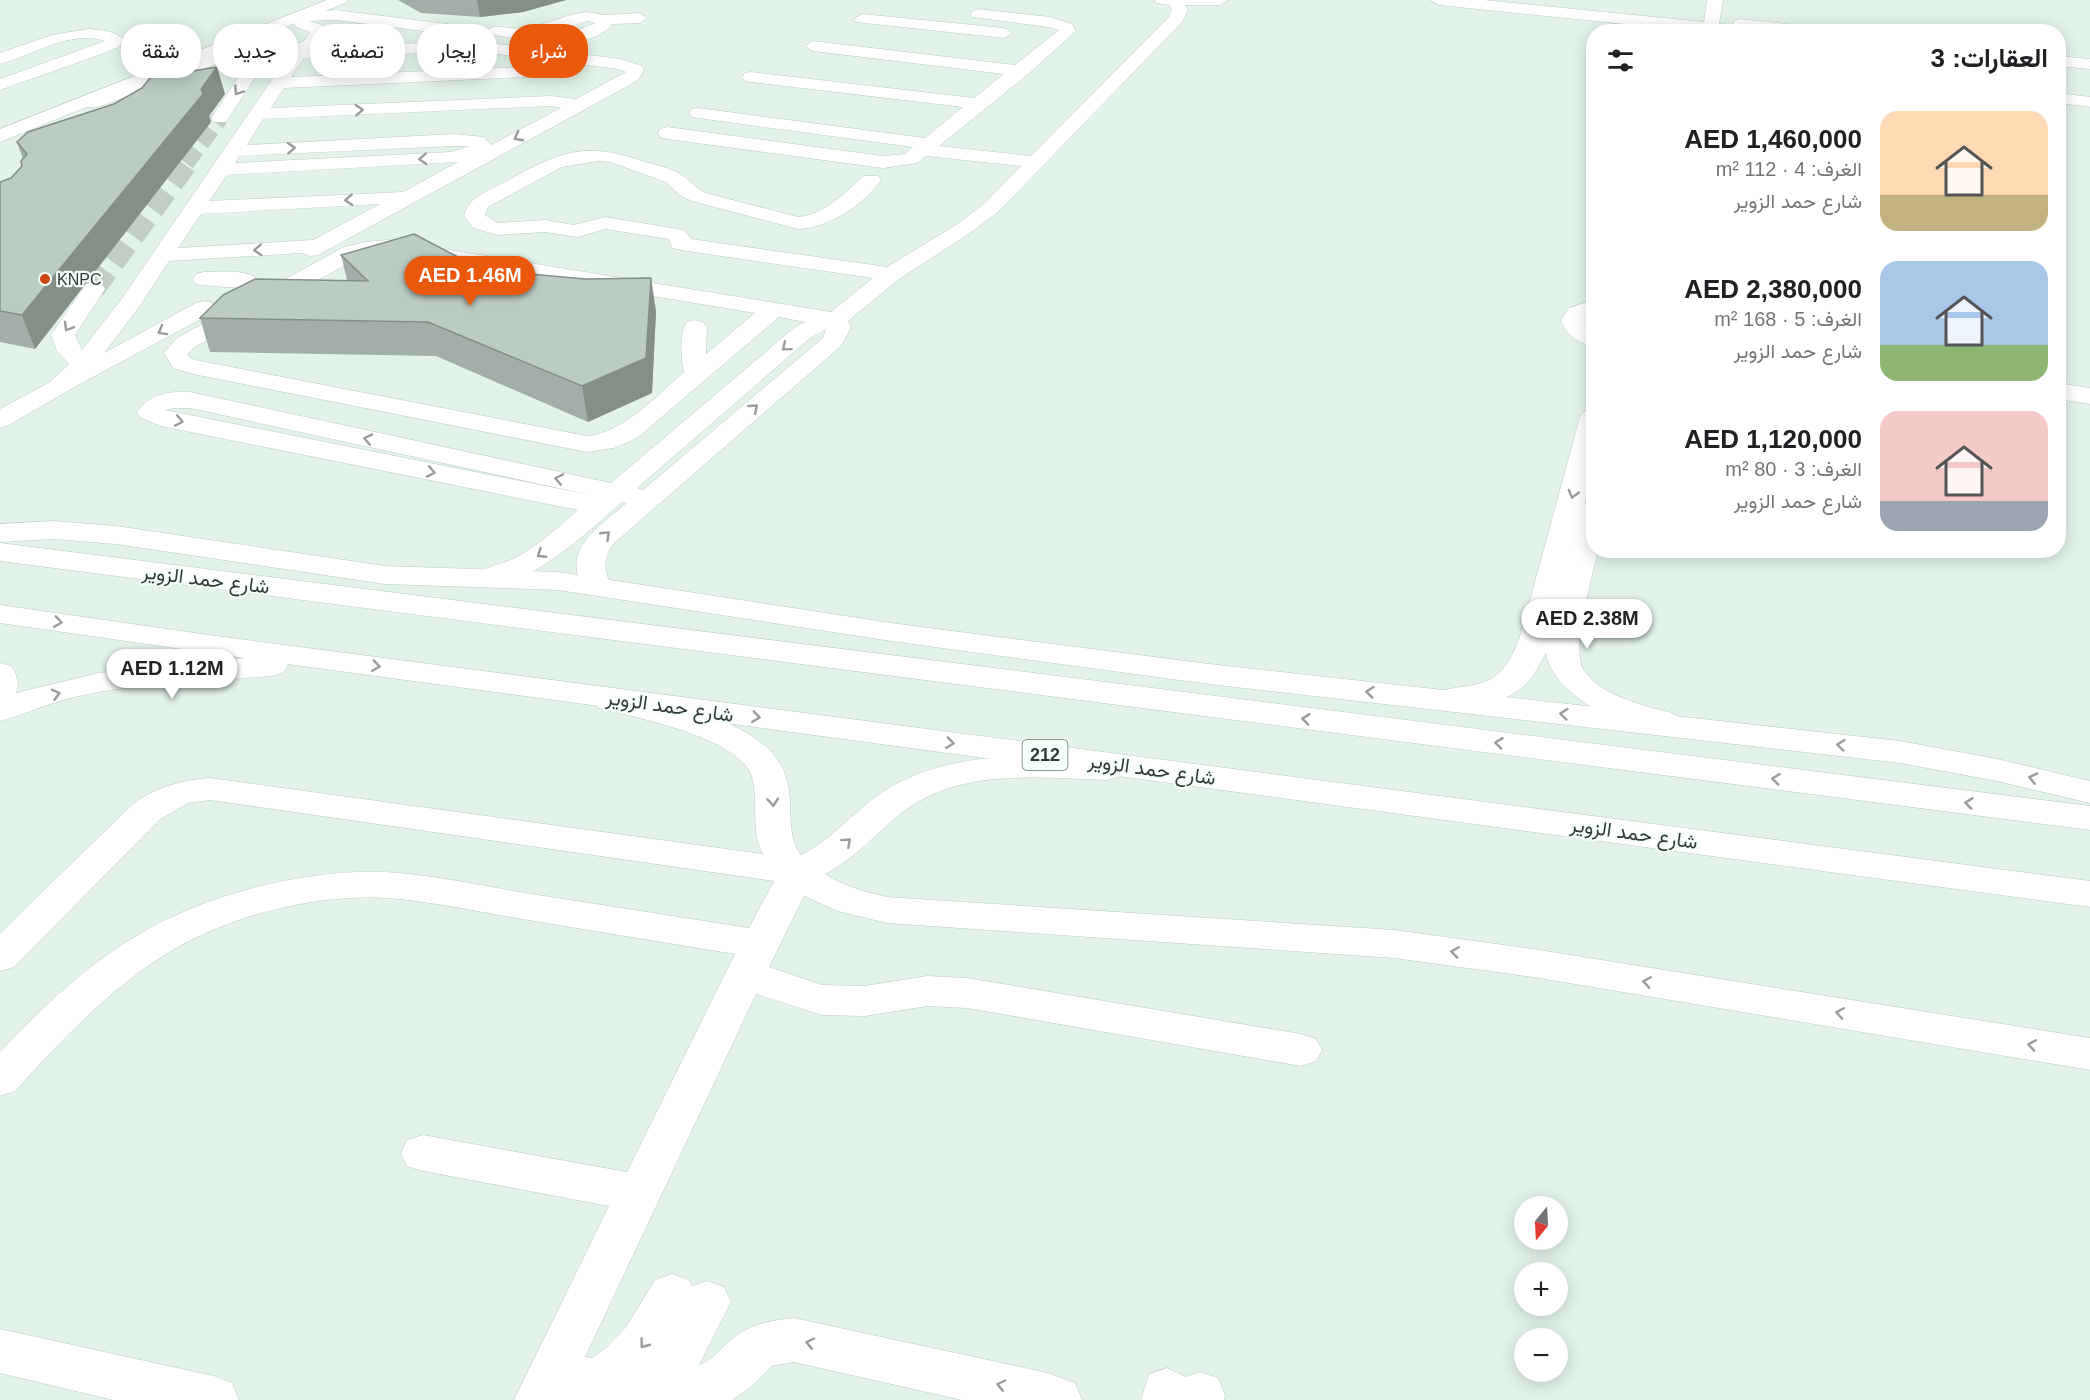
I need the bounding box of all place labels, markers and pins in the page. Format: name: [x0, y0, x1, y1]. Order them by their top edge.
pin: AED 1.46M: [401, 256, 539, 307]
place label: KNPC: [57, 271, 101, 288]
marker: KNPC: [38, 272, 52, 286]
pin: AED 2.38M: [1518, 599, 1656, 650]
pin: AED 1.12M: [103, 649, 241, 700]

